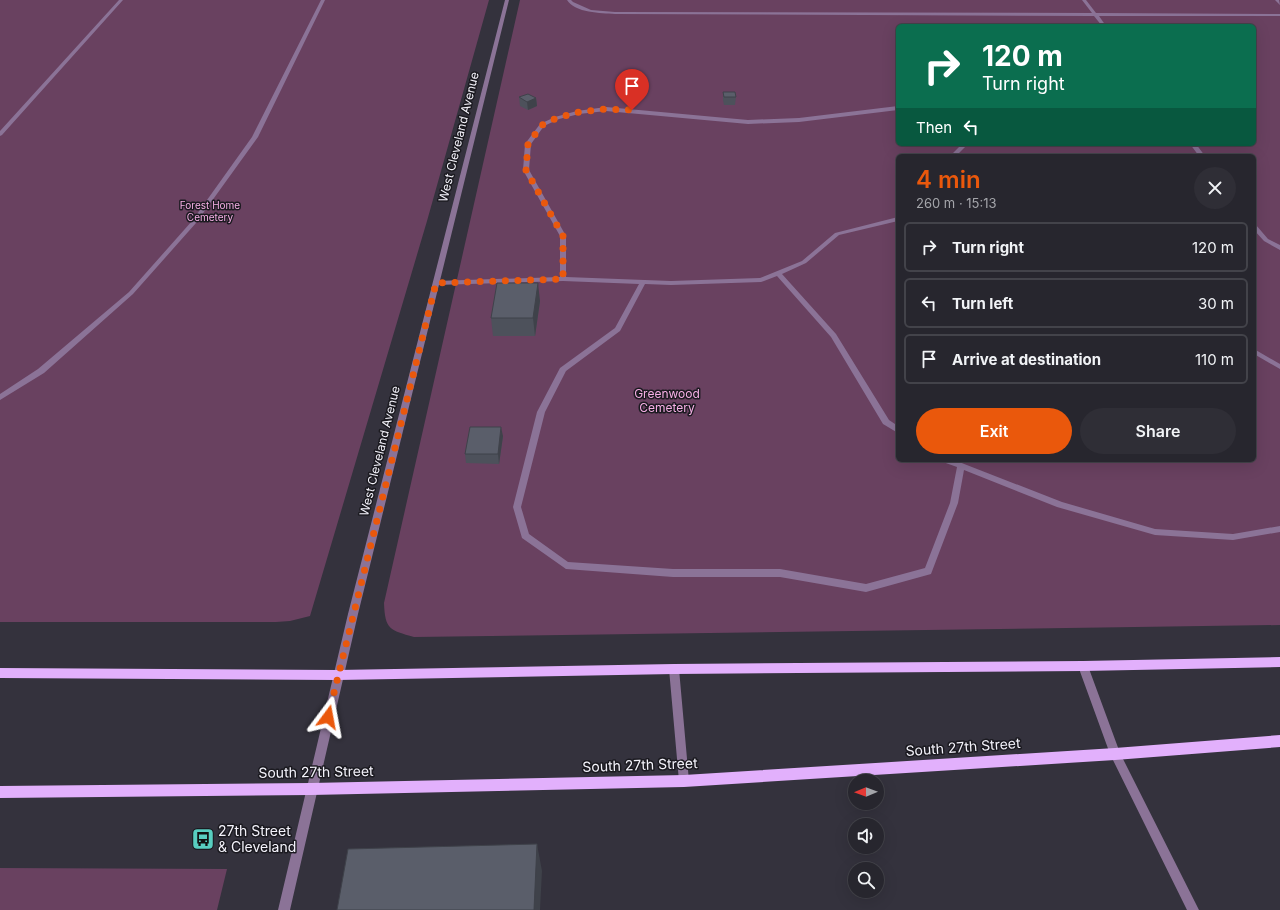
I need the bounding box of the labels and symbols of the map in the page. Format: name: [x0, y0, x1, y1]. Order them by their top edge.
pin: [615, 69, 649, 110]
street label: West Cleveland Avenue: [435, 70, 482, 203]
park label: Forest Home Cemetery: [180, 199, 240, 223]
street label: West Cleveland Avenue: [356, 384, 403, 517]
park label: Greenwood Cemetery: [634, 386, 700, 415]
position arrow: [307, 696, 349, 738]
street label: South 27th Street: [905, 734, 1021, 759]
street label: South 27th Street: [582, 754, 698, 775]
street label: South 27th Street: [258, 762, 374, 781]
north arrow: [848, 774, 884, 810]
place label: 27th Street & Cleveland: [218, 822, 296, 855]
bus stop icon: 27th Street & Cleveland: [190, 826, 216, 852]

